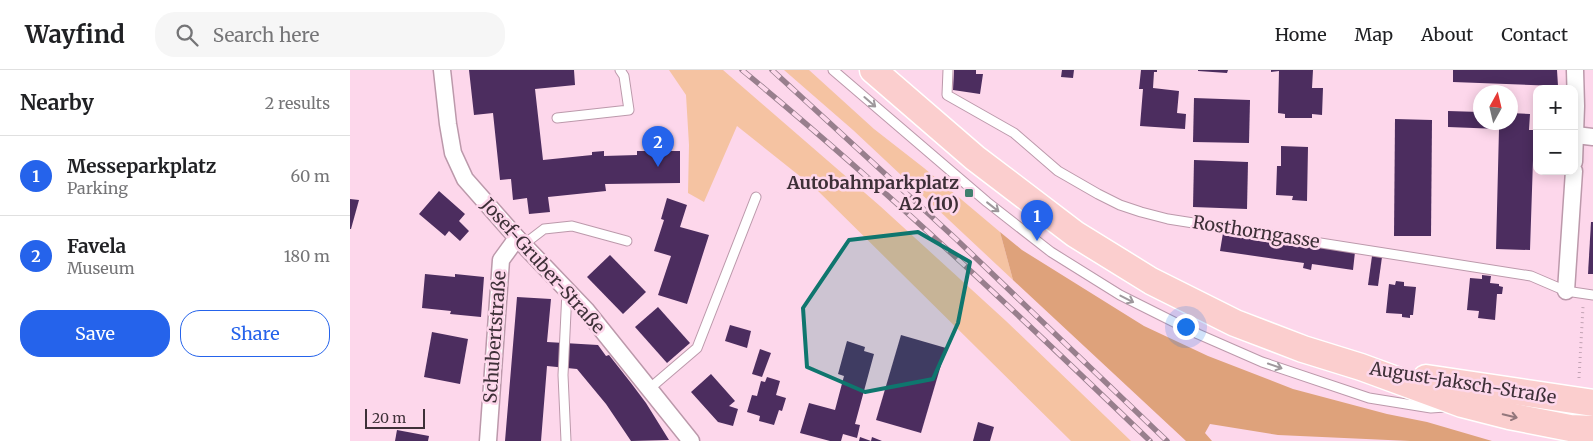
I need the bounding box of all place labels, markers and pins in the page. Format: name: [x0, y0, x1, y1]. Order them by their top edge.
pin: 2: [642, 126, 674, 167]
place label: Autobahnparkplatz A2 (10): [786, 171, 959, 215]
marker: Autobahnparkplatz A2 (10): [963, 187, 975, 199]
pin: 1: [1021, 200, 1053, 241]

